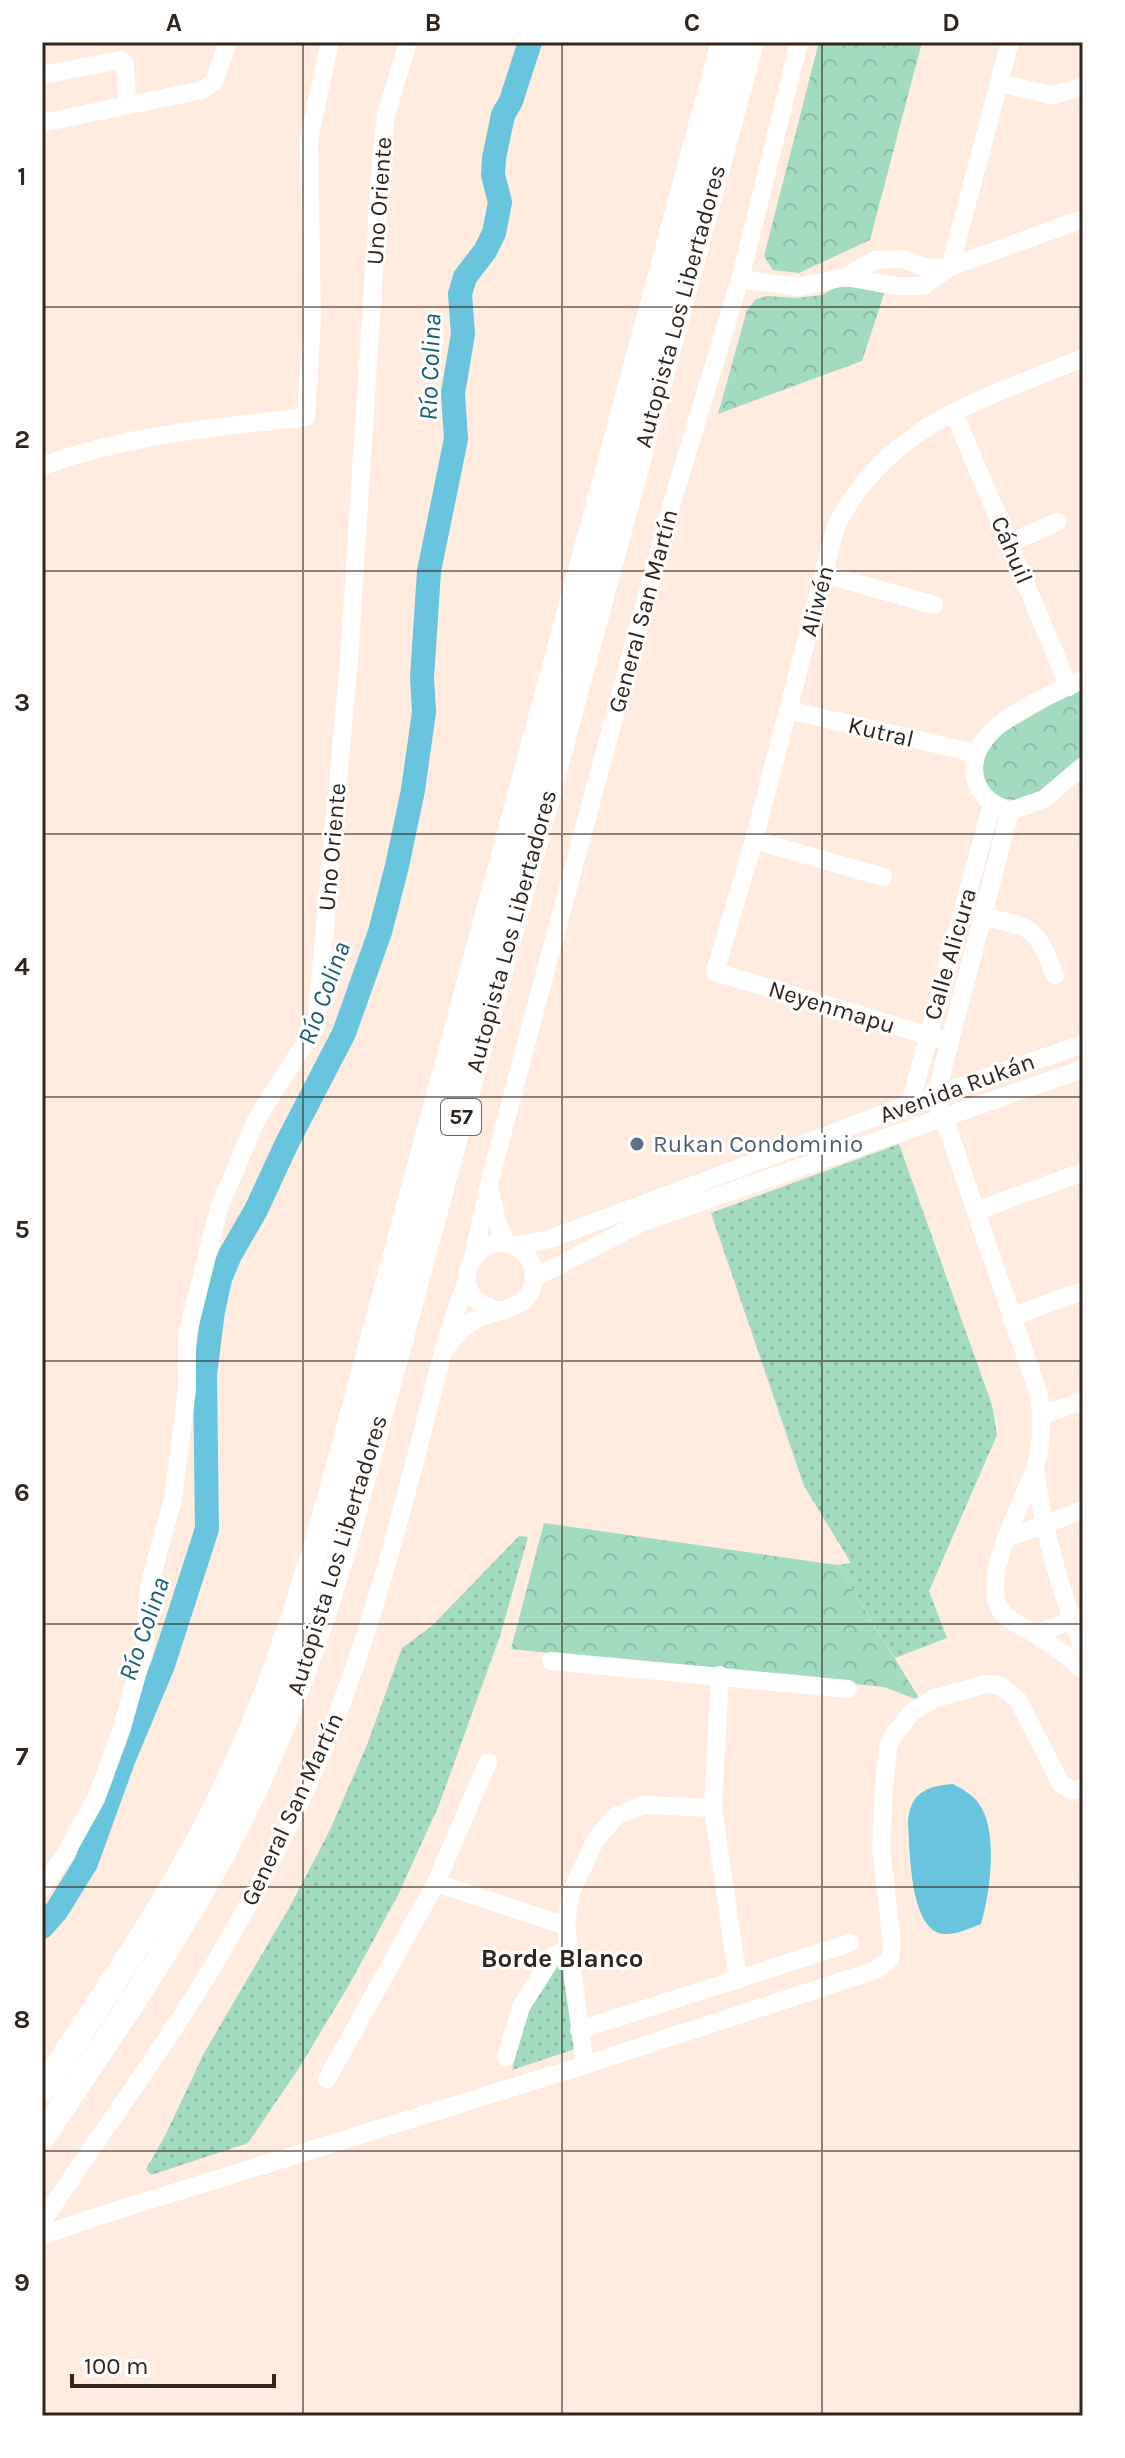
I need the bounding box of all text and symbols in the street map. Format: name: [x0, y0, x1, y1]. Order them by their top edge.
text: A: [166, 7, 182, 38]
text: B: [425, 7, 441, 38]
text: C: [684, 7, 700, 38]
text: D: [942, 7, 960, 38]
street label: Uno Oriente: [361, 136, 397, 266]
text: 1: [17, 161, 27, 192]
street label: Autopista Los Libertadores: [629, 162, 731, 450]
water label: Río Colina: [413, 313, 447, 421]
text: 2: [14, 424, 30, 455]
street label: General San Martín: [602, 506, 684, 716]
street label: Cáhuil: [985, 512, 1039, 588]
street label: Aliwén: [794, 563, 840, 639]
text: 3: [14, 687, 30, 718]
street label: Kutral: [845, 711, 917, 753]
street label: Uno Oriente: [312, 782, 352, 912]
street label: Autopista Los Libertadores: [460, 787, 562, 1075]
street label: Calle Alicura: [918, 885, 982, 1023]
water label: Río Colina: [291, 937, 357, 1049]
text: 4: [14, 951, 30, 982]
street label: Neyenmapu: [765, 974, 899, 1040]
street label: Avenida Rukán: [876, 1047, 1038, 1129]
road number: 57: [441, 1099, 481, 1135]
place label: Rukan Condominio: [653, 1130, 863, 1158]
marker: Rukan Condominio: [628, 1135, 646, 1153]
text: 5: [14, 1214, 30, 1245]
street label: Autopista Los Libertadores: [281, 1411, 393, 1699]
text: 6: [14, 1477, 30, 1508]
water label: Río Colina: [112, 1573, 176, 1685]
street label: General San Martín: [235, 1708, 349, 1910]
text: 7: [16, 1741, 29, 1772]
district label: Borde Blanco: [481, 1943, 643, 1974]
text: 8: [14, 2004, 30, 2035]
text: 9: [14, 2267, 30, 2298]
scale bar: [72, 2338, 274, 2388]
text: 100 m: [84, 2352, 149, 2380]

